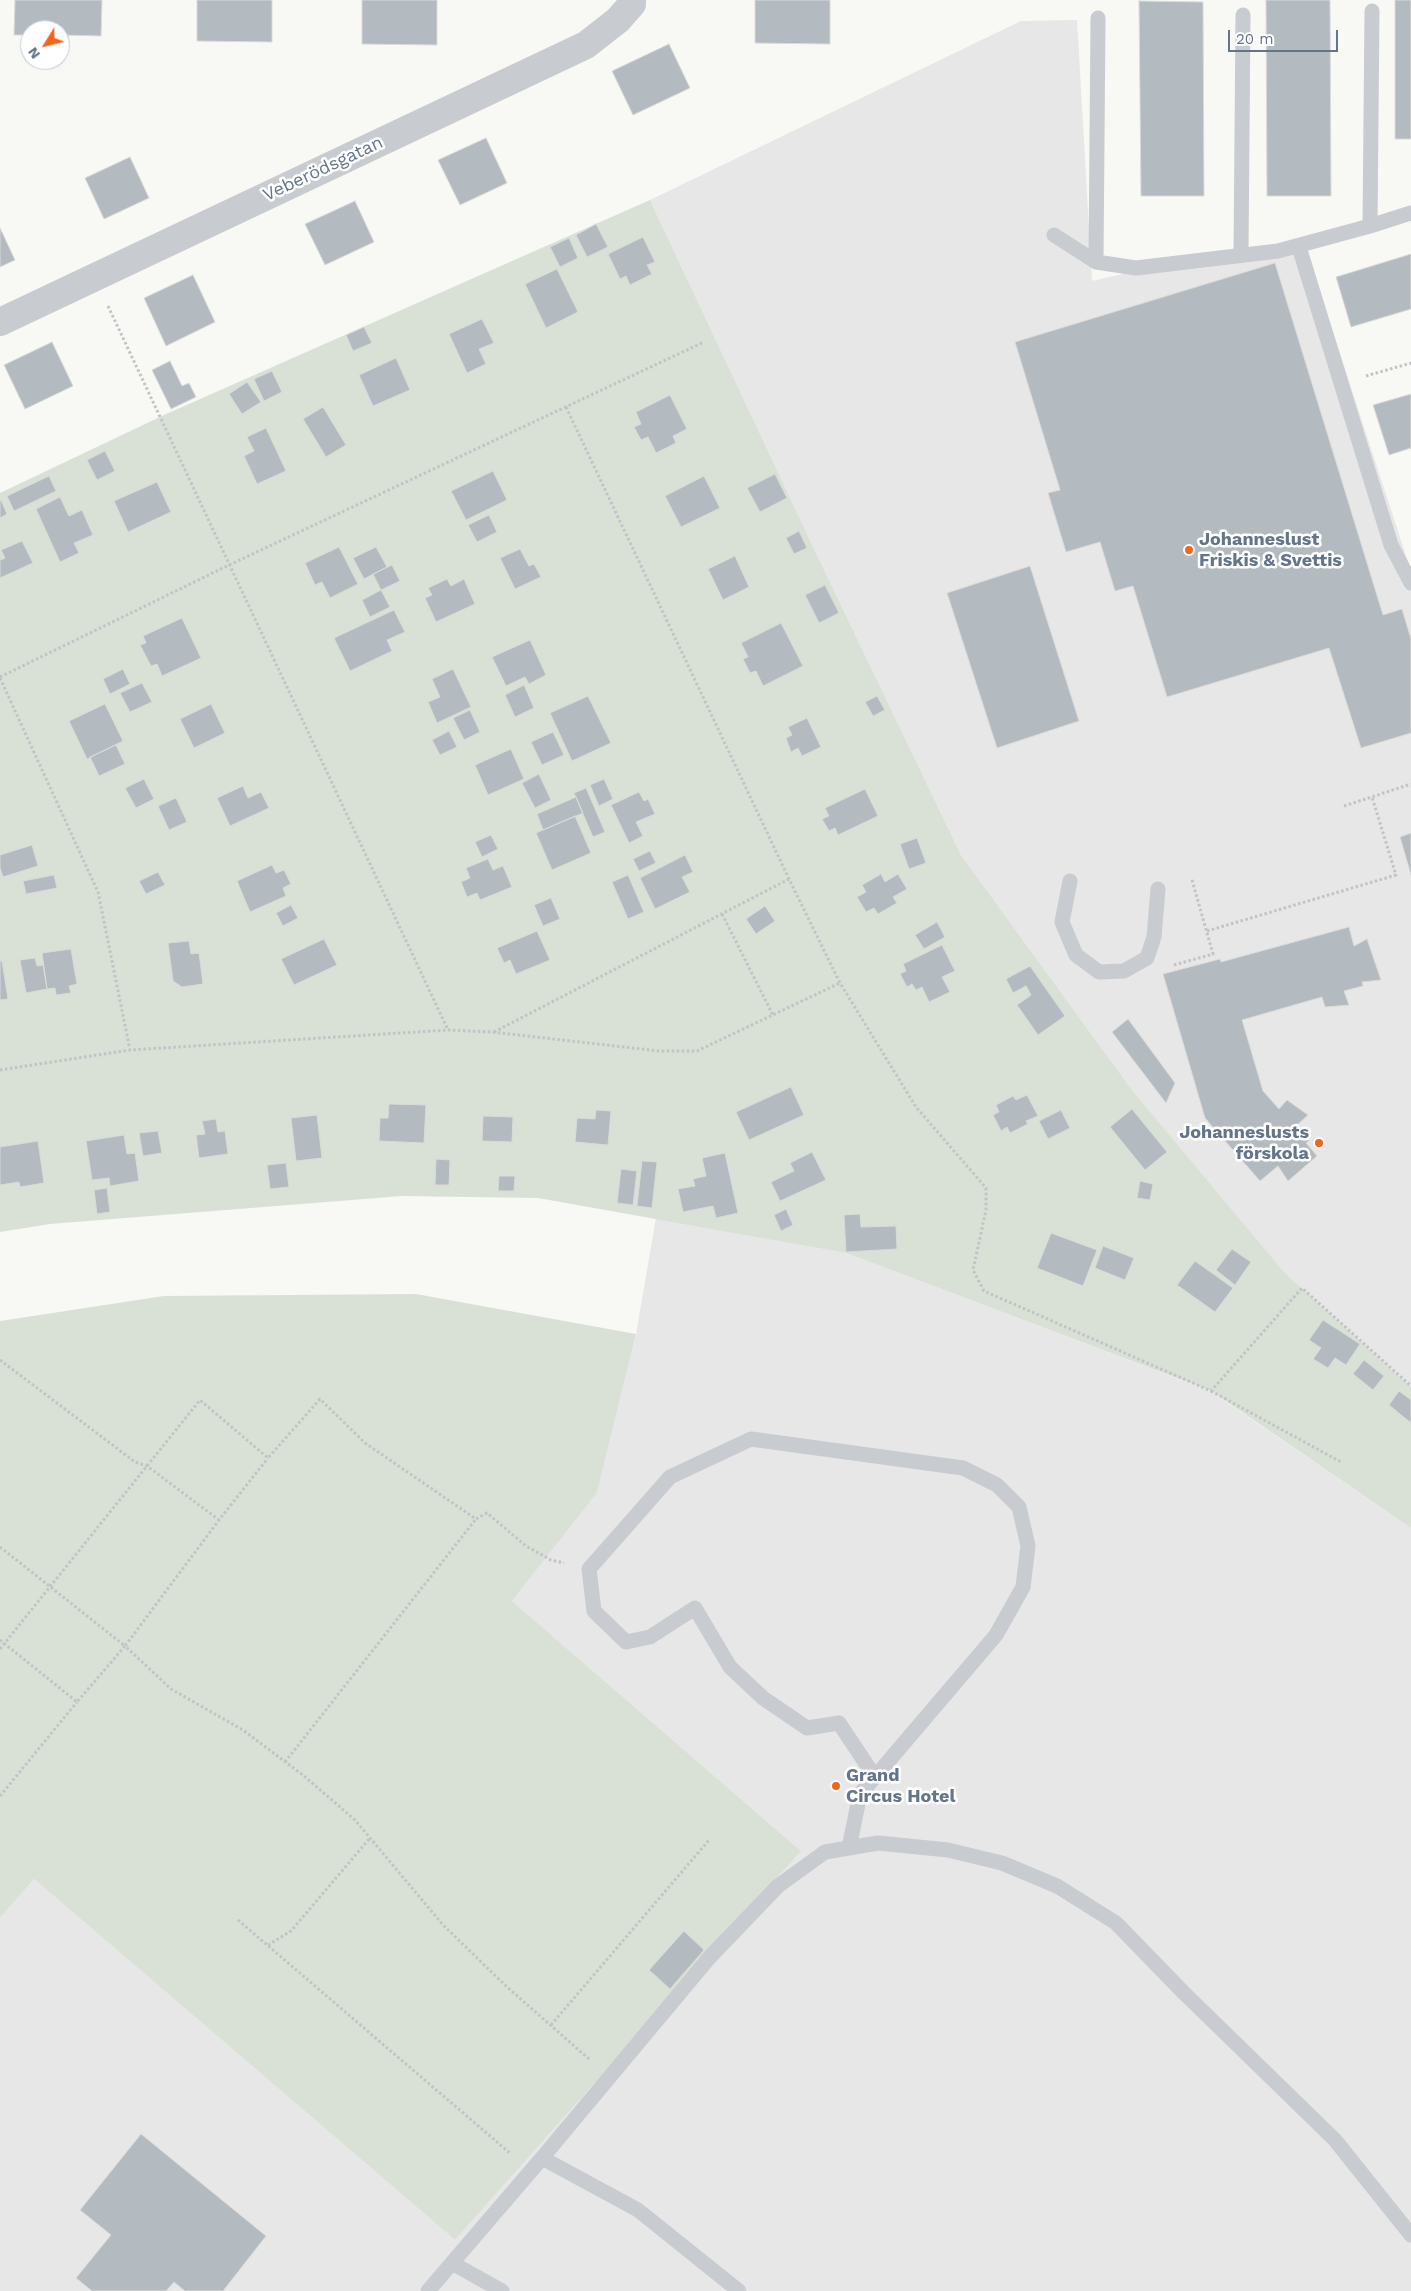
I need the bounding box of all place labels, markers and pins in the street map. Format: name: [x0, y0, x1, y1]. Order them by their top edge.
place label: Johanneslust Friskis & Svettis: [1199, 529, 1342, 572]
marker: Johanneslust Friskis & Svettis: [1183, 544, 1195, 556]
place label: Johanneslusts förskola: [1179, 1122, 1309, 1164]
marker: Johanneslusts förskola: [1313, 1137, 1325, 1149]
place label: Grand Circus Hotel: [846, 1765, 955, 1808]
marker: Grand Circus Hotel: [830, 1780, 842, 1792]

